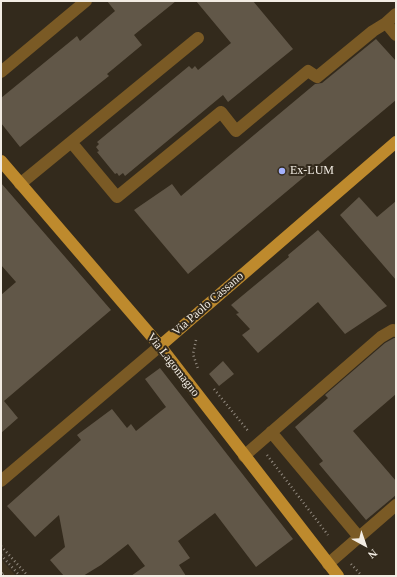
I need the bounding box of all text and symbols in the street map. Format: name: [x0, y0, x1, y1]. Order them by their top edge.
place label: Ex-LUM: [290, 164, 334, 178]
marker: Ex-LUM: [277, 166, 287, 176]
street label: Via Paolo Cassano: [169, 269, 247, 339]
street label: Via Lagomagno: [144, 330, 202, 400]
north arrow: [345, 525, 385, 565]
text: N: [366, 547, 380, 561]

